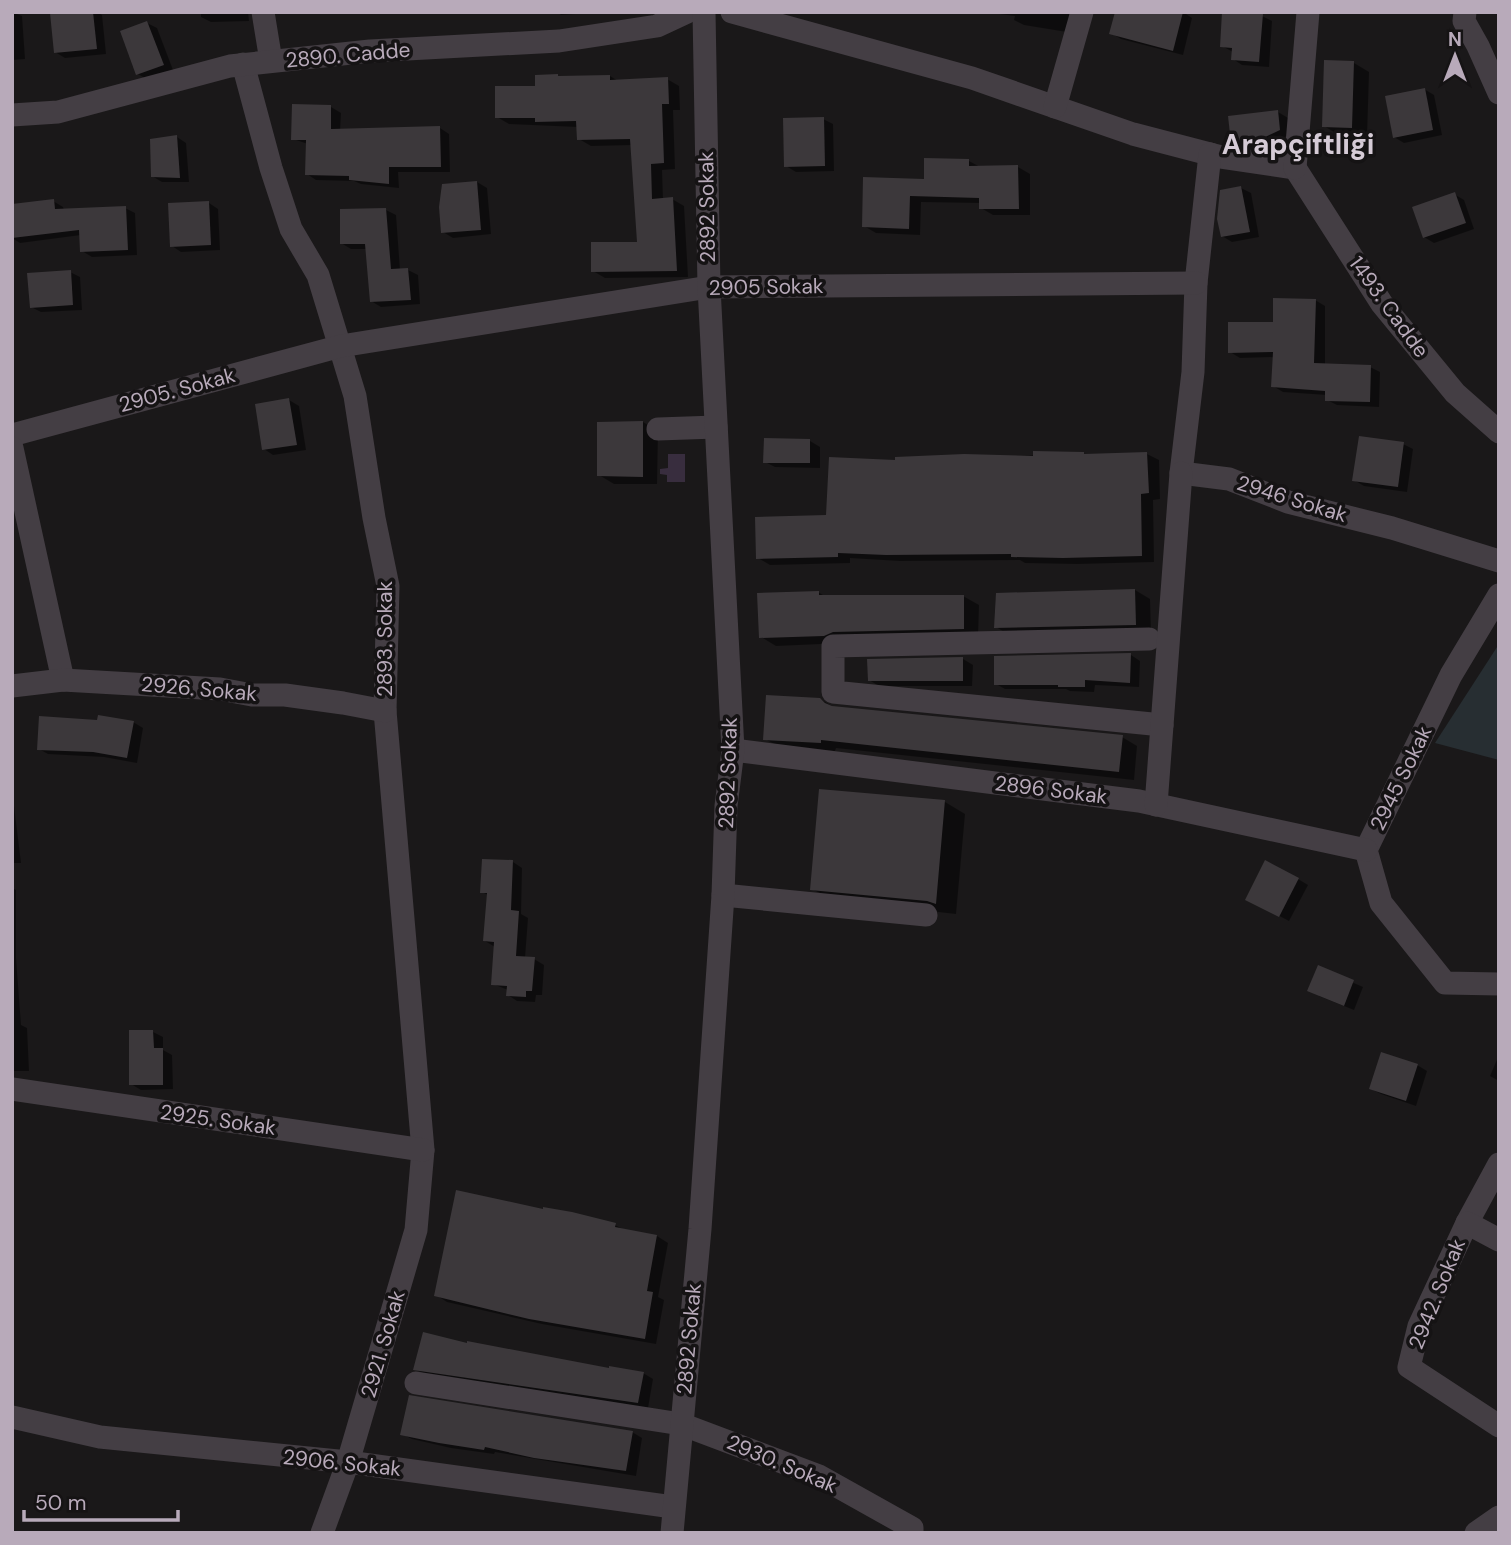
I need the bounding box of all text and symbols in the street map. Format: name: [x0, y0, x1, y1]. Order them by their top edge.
north arrow: [1420, 21, 1490, 91]
text: N: [1448, 27, 1462, 52]
street label: 2890. Cadde: [284, 36, 412, 74]
district label: Arapçiftliği: [1222, 126, 1374, 163]
street label: 2892 Sokak: [692, 151, 722, 263]
street label: 1493. Cadde: [1343, 251, 1435, 363]
street label: 2905 Sokak: [708, 272, 824, 302]
street label: 2905. Sokak: [116, 361, 239, 419]
street label: 2946 Sokak: [1234, 469, 1351, 529]
street label: 2893. Sokak: [371, 581, 399, 697]
street label: 2926. Sokak: [140, 670, 258, 708]
street label: 2892 Sokak: [712, 716, 744, 829]
street label: 2945 Sokak: [1364, 721, 1439, 835]
street label: 2896 Sokak: [993, 769, 1109, 811]
street label: 2925. Sokak: [158, 1098, 278, 1142]
street label: 2942. Sokak: [1402, 1234, 1472, 1353]
street label: 2892 Sokak: [670, 1282, 708, 1396]
street label: 2921. Sokak: [354, 1287, 412, 1401]
street label: 2930. Sokak: [722, 1428, 842, 1500]
street label: 2906. Sokak: [282, 1443, 403, 1483]
scale bar: [24, 1478, 178, 1522]
text: 50 m: [35, 1489, 86, 1517]

